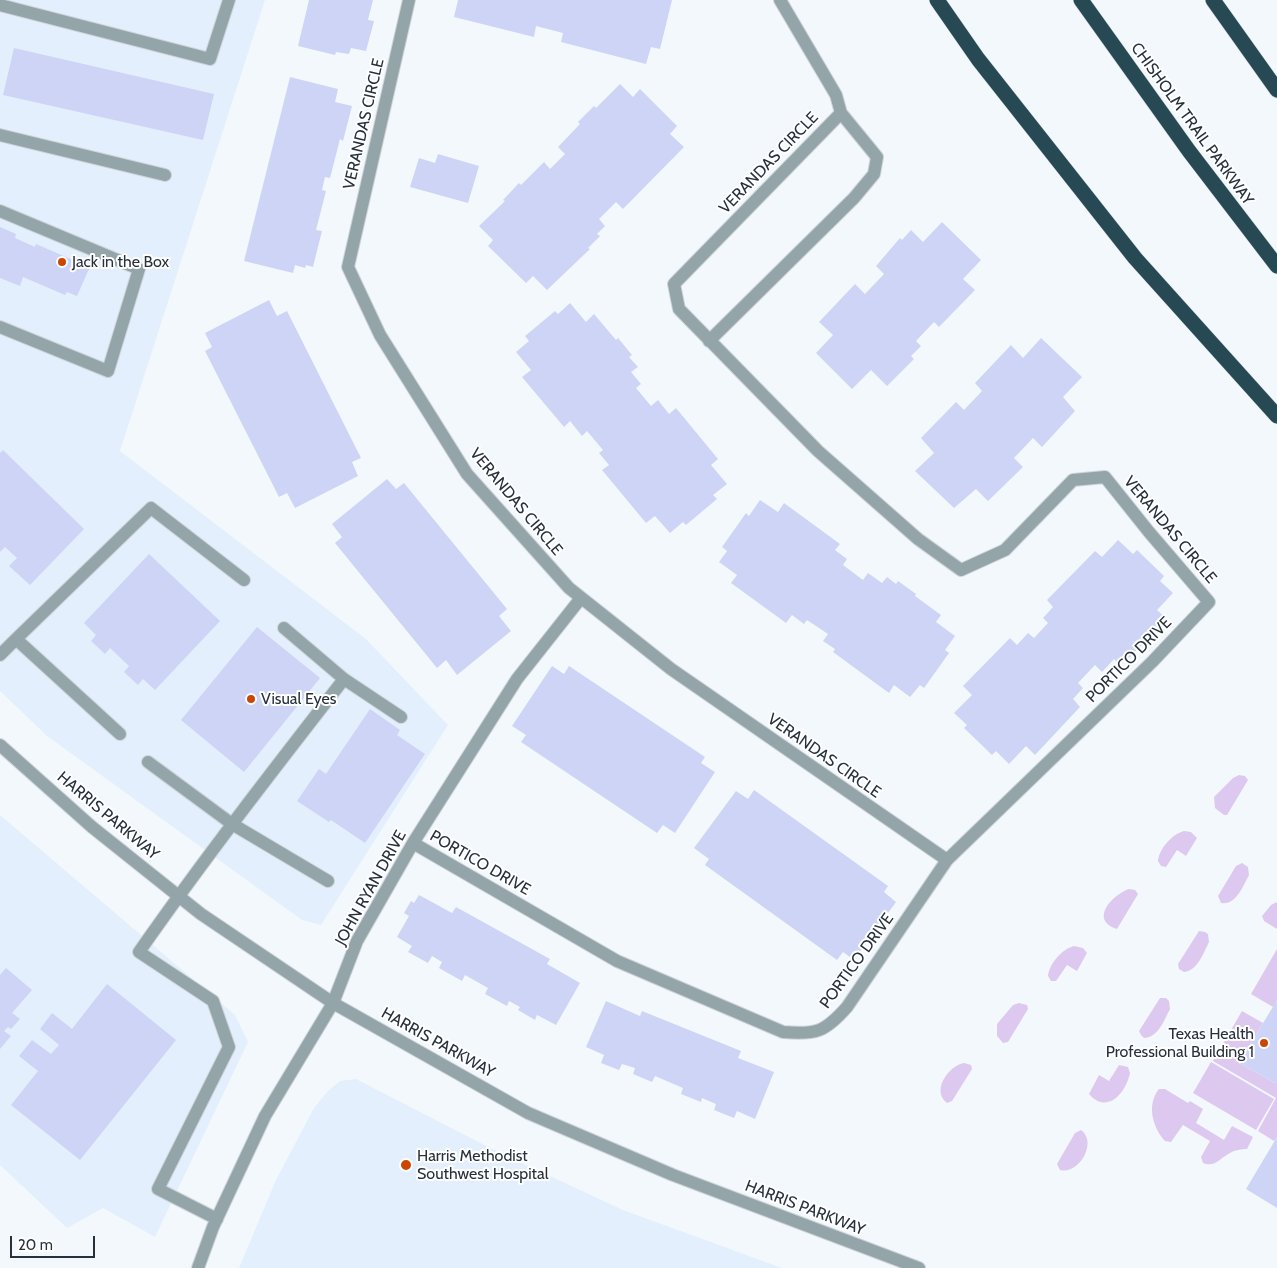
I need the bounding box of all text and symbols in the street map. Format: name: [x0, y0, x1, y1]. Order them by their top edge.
street label: CHISHOLM TRAIL PARKWAY: [1127, 39, 1257, 209]
street label: VERANDAS CIRCLE: [340, 57, 388, 191]
street label: VERANDAS CIRCLE: [716, 108, 822, 218]
place label: Jack in the Box: [72, 252, 169, 272]
marker: Jack in the Box: [56, 256, 68, 268]
street label: VERANDAS CIRCLE: [466, 445, 566, 559]
street label: VERANDAS CIRCLE: [1120, 473, 1220, 587]
street label: PORTICO DRIVE: [1082, 613, 1176, 707]
place label: Visual Eyes: [261, 689, 336, 709]
marker: Visual Eyes: [245, 693, 257, 705]
street label: VERANDAS CIRCLE: [764, 710, 884, 802]
street label: HARRIS PARKWAY: [53, 768, 163, 864]
street label: PORTICO DRIVE: [426, 826, 534, 900]
street label: JOHN RYAN DRIVE: [331, 827, 411, 949]
street label: PORTICO DRIVE: [816, 910, 898, 1012]
street label: HARRIS PARKWAY: [378, 1004, 498, 1082]
place label: Texas Health Professional Building 1: [1106, 1024, 1254, 1062]
marker: Texas Health Professional Building 1: [1258, 1037, 1270, 1049]
place label: Harris Methodist Southwest Hospital: [417, 1146, 548, 1184]
marker: Harris Methodist Southwest Hospital: [399, 1158, 413, 1172]
street label: HARRIS PARKWAY: [742, 1176, 868, 1240]
scale bar: [12, 1226, 98, 1258]
text: 20 m: [18, 1236, 53, 1254]

